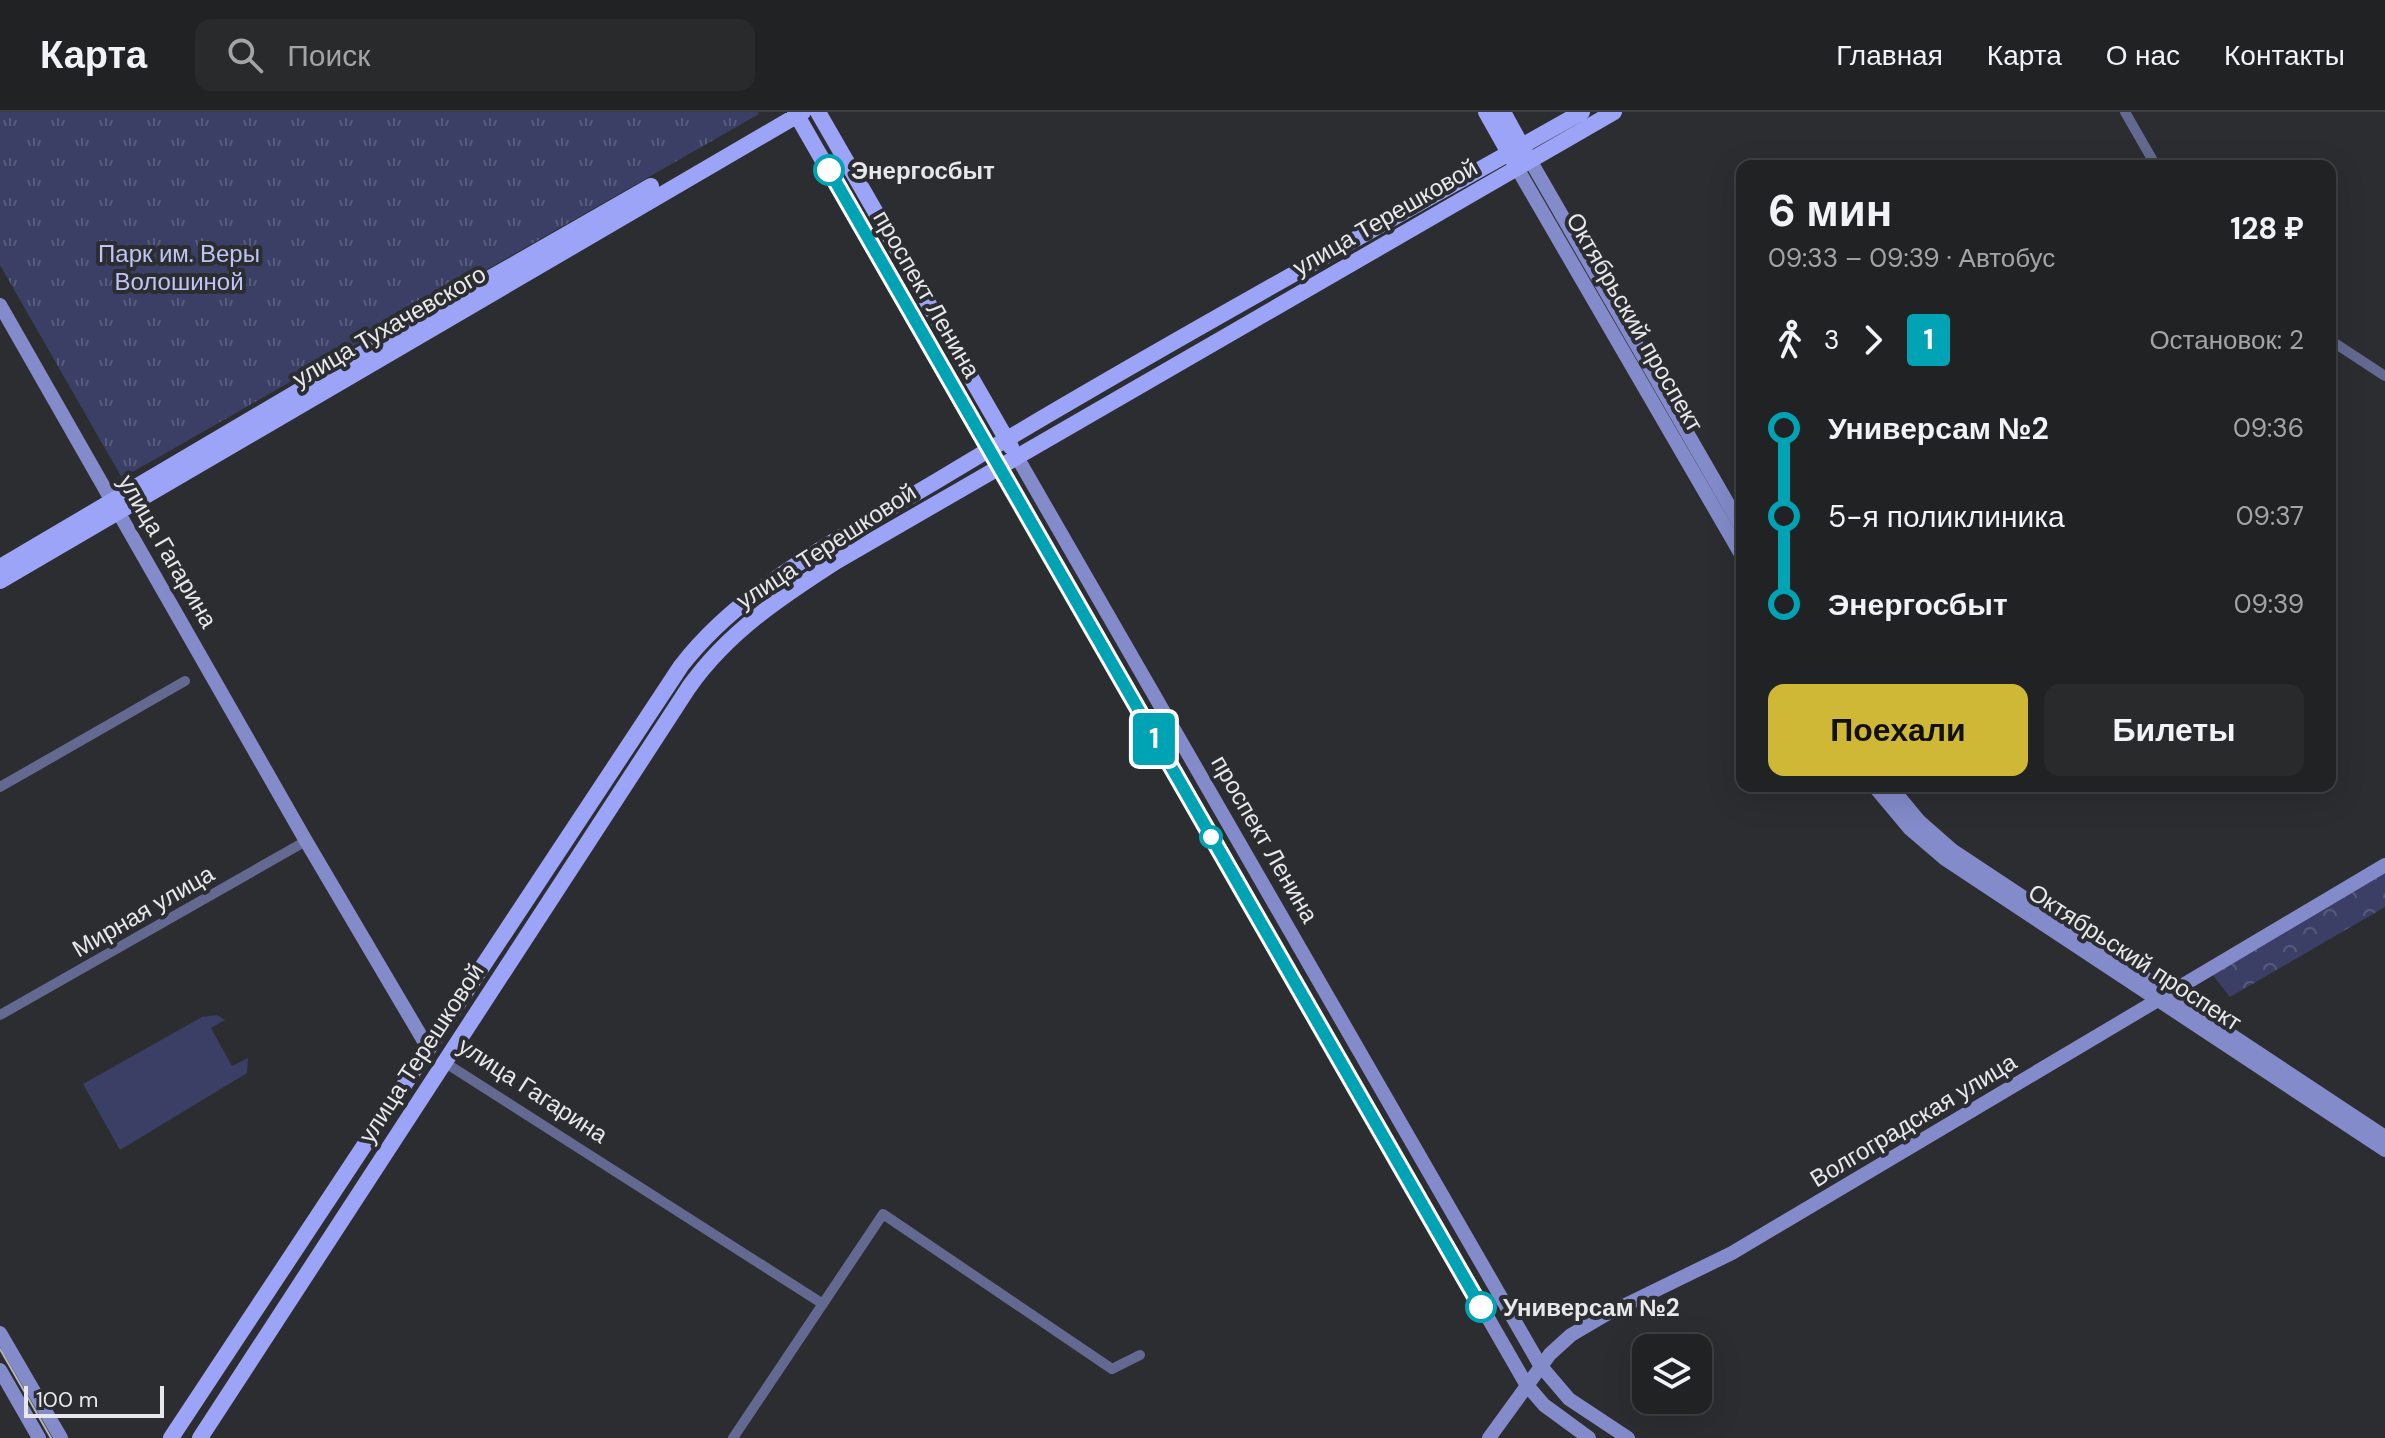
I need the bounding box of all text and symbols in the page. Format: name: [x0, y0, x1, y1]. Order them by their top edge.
search box: [195, 19, 755, 91]
text: Карта: [40, 30, 147, 80]
icon: search: [223, 33, 267, 77]
text: Поиск: [287, 36, 370, 75]
text: Главная: [1836, 37, 1943, 74]
text: Карта: [1987, 37, 2062, 74]
text: О нас: [2106, 37, 2180, 74]
text: Контакты: [2224, 37, 2345, 74]
street label: улица Терешковой: [1287, 151, 1483, 283]
marker: Энергосбыт: [814, 155, 844, 185]
place label: Энергосбыт: [851, 155, 995, 186]
text: 6 мин: [1768, 182, 1892, 240]
street label: проспект Ленина: [866, 205, 988, 384]
street label: Октябрьский проспект: [1559, 207, 1711, 437]
text: 128 ₽: [2230, 209, 2304, 248]
park label: Парк им. Веры Волошиной: [98, 238, 260, 297]
text: 09:33 – 09:39 · Автобус: [1768, 241, 2055, 275]
street label: улица Тухачевского: [287, 258, 491, 394]
icon: walk: [1768, 318, 1812, 362]
icon: forward: [1851, 318, 1895, 362]
text: 1: [1923, 321, 1934, 358]
text: 3: [1824, 323, 1839, 357]
text: Остановок: 2: [2149, 323, 2304, 357]
text: Универсам №2: [1828, 409, 2049, 448]
text: 09:36: [2233, 411, 2304, 445]
street label: улица Гагарина: [112, 469, 225, 634]
street label: улица Терешковой: [730, 476, 922, 616]
text: 5-я поликлиника: [1828, 497, 2065, 536]
text: 09:37: [2236, 499, 2304, 533]
text: Энергосбыт: [1828, 585, 2008, 624]
text: 09:39: [2234, 587, 2304, 621]
button: Поехали: [1768, 684, 2028, 776]
button: Билеты: [2044, 684, 2304, 776]
line badge: 1: [1128, 713, 1180, 765]
text: 1: [1149, 720, 1159, 757]
street label: проспект Ленина: [1204, 750, 1326, 929]
unlabelled marker: [1200, 826, 1222, 848]
street label: Мирная улица: [67, 858, 220, 964]
street label: Октябрьский проспект: [2022, 876, 2248, 1038]
street label: улица Терешковой: [351, 957, 491, 1149]
street label: улица Гагарина: [452, 1030, 614, 1150]
street label: Волгоградская улица: [1804, 1046, 2023, 1194]
marker: Универсам №2: [1466, 1292, 1496, 1322]
place label: Универсам №2: [1503, 1292, 1680, 1323]
map controls: [1632, 1334, 1712, 1414]
button: layers: [1632, 1334, 1712, 1414]
scale bar: [24, 1382, 164, 1418]
text: 100 m: [36, 1385, 98, 1414]

